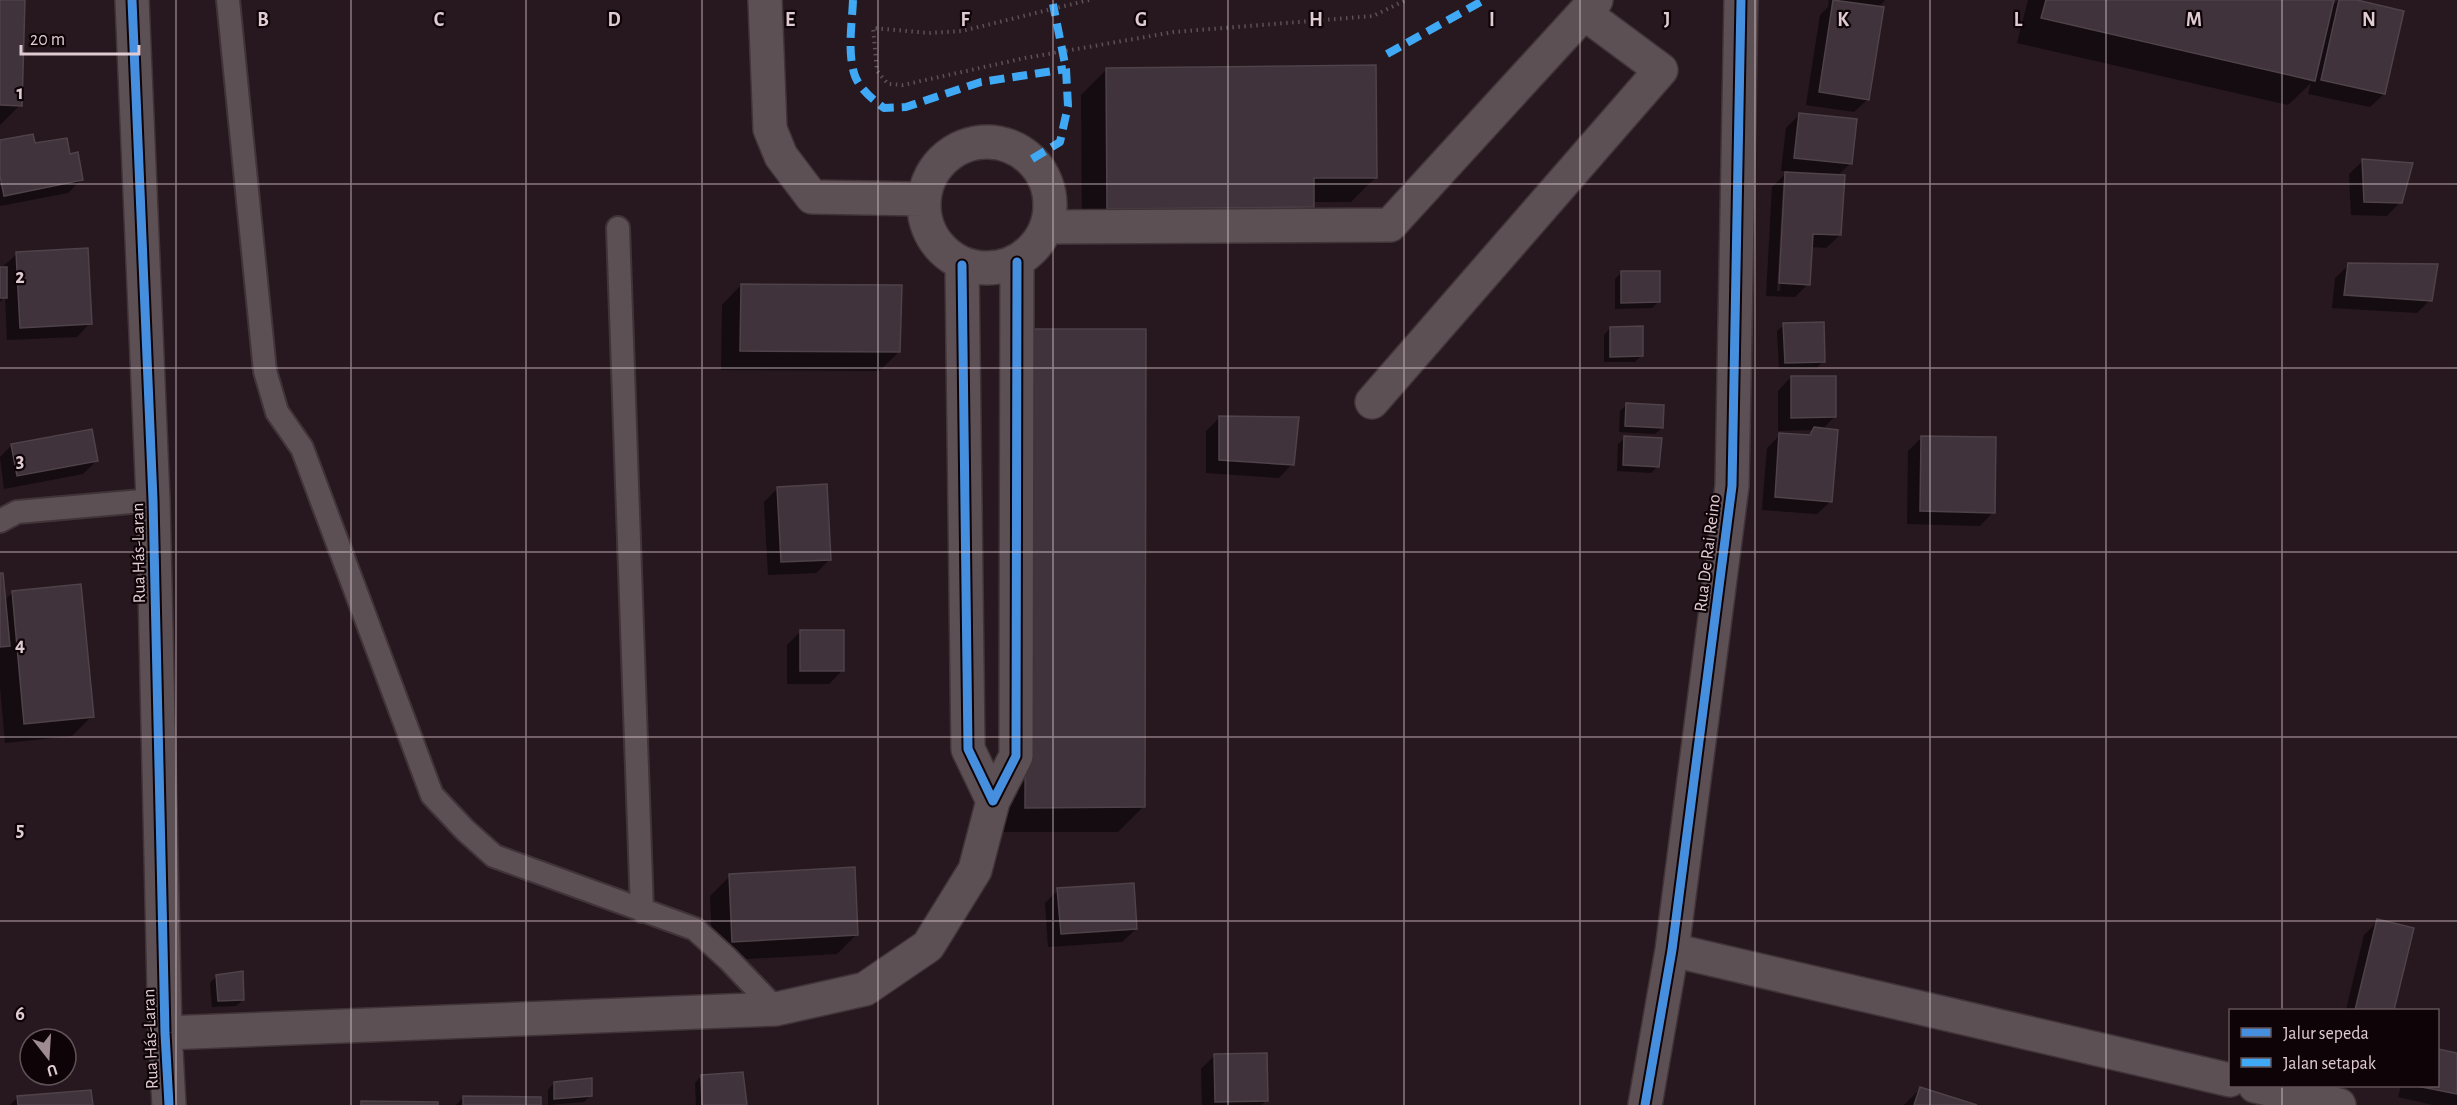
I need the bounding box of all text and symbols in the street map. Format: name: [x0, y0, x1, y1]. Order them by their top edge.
text: B: [257, 10, 269, 30]
text: C: [434, 10, 445, 30]
text: D: [607, 10, 621, 30]
text: E: [785, 10, 795, 30]
text: F: [960, 10, 970, 30]
text: G: [1135, 10, 1147, 30]
text: H: [1309, 10, 1323, 30]
text: I: [1489, 10, 1495, 30]
text: J: [1664, 10, 1670, 30]
text: K: [1837, 10, 1849, 30]
text: L: [2014, 10, 2023, 30]
text: M: [2186, 10, 2202, 30]
text: N: [2362, 10, 2376, 30]
scale bar: [21, 18, 140, 56]
text: 20 m: [30, 31, 65, 49]
text: 1: [16, 83, 24, 103]
text: 2: [15, 267, 25, 287]
text: 3: [16, 451, 24, 471]
street label: Rua De Rai Reino: [1692, 493, 1724, 613]
street label: Rua Hás-Laran: [129, 502, 149, 603]
text: 4: [15, 635, 25, 655]
text: 5: [16, 820, 24, 840]
street label: Rua Hás-Laran: [140, 988, 162, 1090]
text: 6: [15, 1004, 25, 1024]
legend: [2229, 1009, 2439, 1087]
text: Jalur sepeda: [2283, 1025, 2369, 1043]
north arrow: [18, 1027, 78, 1087]
text: Jalan setapak: [2283, 1055, 2377, 1073]
text: U: [45, 1061, 59, 1080]

